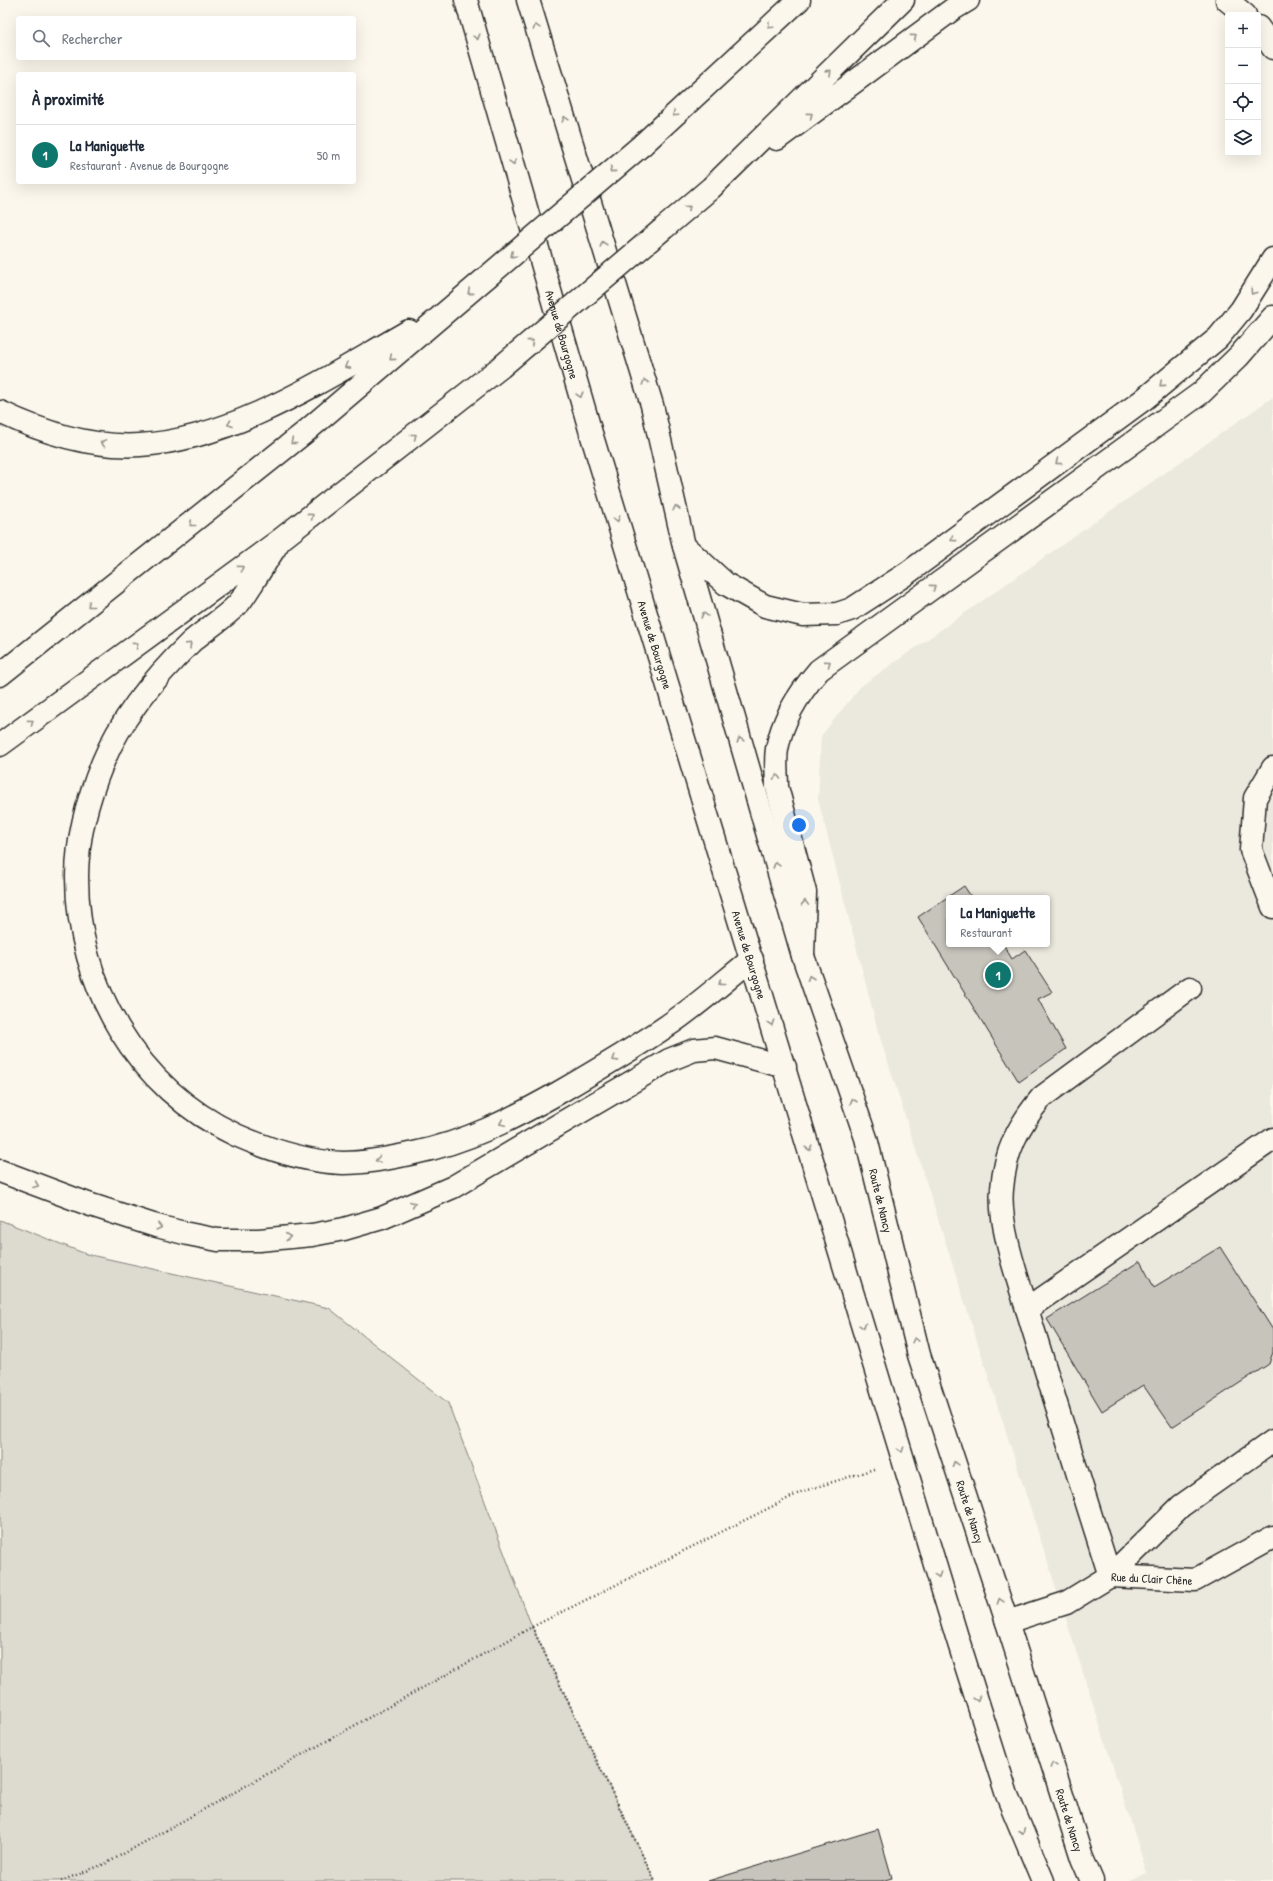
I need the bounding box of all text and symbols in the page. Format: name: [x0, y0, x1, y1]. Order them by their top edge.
map controls: [1225, 12, 1261, 156]
button: +: [1225, 12, 1261, 48]
search box: [16, 16, 356, 60]
one-way arrow: [767, 22, 775, 29]
one-way arrow: [532, 23, 541, 30]
icon: search: [30, 27, 52, 49]
text: Rechercher: [62, 28, 123, 49]
one-way arrow: [472, 34, 481, 41]
one-way arrow: [910, 35, 917, 42]
button: −: [1225, 48, 1261, 84]
one-way arrow: [824, 69, 832, 77]
button: locate: [1225, 84, 1261, 120]
text: À proximité: [32, 87, 104, 110]
one-way arrow: [672, 110, 679, 117]
one-way arrow: [805, 112, 812, 119]
one-way arrow: [561, 116, 570, 123]
button: layers: [1225, 120, 1261, 156]
text: La Maniguette: [70, 135, 145, 156]
text: 1: [43, 146, 47, 164]
text: 50 m: [317, 146, 340, 164]
text: Restaurant · Avenue de Bourgogne: [70, 156, 229, 174]
one-way arrow: [508, 159, 517, 166]
one-way arrow: [609, 165, 617, 173]
one-way arrow: [683, 206, 690, 213]
one-way arrow: [599, 241, 608, 248]
one-way arrow: [511, 250, 518, 257]
one-way arrow: [468, 287, 475, 294]
street label: Avenue de Bourgogne: [542, 288, 583, 381]
one-way arrow: [1251, 288, 1258, 295]
one-way arrow: [526, 340, 533, 347]
one-way arrow: [389, 354, 397, 361]
one-way arrow: [343, 362, 351, 369]
one-way arrow: [641, 378, 650, 385]
one-way arrow: [1159, 380, 1167, 387]
one-way arrow: [575, 391, 584, 398]
one-way arrow: [227, 420, 234, 428]
one-way arrow: [409, 434, 416, 441]
one-way arrow: [290, 438, 297, 445]
one-way arrow: [100, 439, 106, 448]
one-way arrow: [1056, 458, 1063, 465]
one-way arrow: [672, 505, 680, 511]
one-way arrow: [307, 514, 314, 521]
one-way arrow: [612, 516, 621, 523]
one-way arrow: [189, 519, 196, 526]
one-way arrow: [951, 534, 958, 541]
one-way arrow: [237, 565, 244, 573]
one-way arrow: [929, 584, 936, 592]
street label: Avenue de Bourgogne: [634, 598, 677, 691]
one-way arrow: [87, 600, 94, 607]
one-way arrow: [700, 612, 709, 619]
one-way arrow: [184, 642, 192, 650]
one-way arrow: [132, 643, 139, 650]
one-way arrow: [823, 661, 830, 668]
one-way arrow: [27, 720, 34, 727]
one-way arrow: [736, 737, 745, 744]
one-way arrow: [773, 774, 781, 780]
your location: [789, 815, 809, 835]
one-way arrow: [772, 862, 781, 869]
popup: [946, 895, 1050, 947]
one-way arrow: [801, 900, 809, 906]
text: La Maniguette: [961, 902, 1035, 923]
street label: Avenue de Bourgogne: [728, 908, 771, 1001]
text: Restaurant: [961, 923, 1012, 941]
pin: 1: [985, 960, 1011, 990]
one-way arrow: [807, 975, 815, 982]
one-way arrow: [718, 979, 726, 986]
one-way arrow: [766, 1020, 775, 1027]
one-way arrow: [612, 1054, 619, 1061]
one-way arrow: [849, 1098, 858, 1105]
one-way arrow: [499, 1118, 507, 1126]
one-way arrow: [804, 1144, 813, 1151]
one-way arrow: [375, 1155, 381, 1164]
street label: Route de Nancy: [865, 1167, 897, 1234]
one-way arrow: [33, 1180, 40, 1188]
one-way arrow: [409, 1201, 416, 1209]
one-way arrow: [156, 1222, 163, 1230]
one-way arrow: [285, 1233, 291, 1242]
one-way arrow: [858, 1322, 867, 1329]
one-way arrow: [911, 1337, 920, 1344]
one-way arrow: [896, 1446, 905, 1453]
one-way arrow: [951, 1461, 960, 1468]
street label: Route de Nancy: [952, 1478, 989, 1545]
street label: Rue du Clair Chêne: [1111, 1568, 1193, 1588]
one-way arrow: [933, 1571, 942, 1578]
one-way arrow: [996, 1597, 1005, 1604]
one-way arrow: [972, 1695, 980, 1702]
one-way arrow: [1049, 1761, 1057, 1768]
street label: Route de Nancy: [1052, 1786, 1088, 1854]
one-way arrow: [1018, 1827, 1026, 1834]

